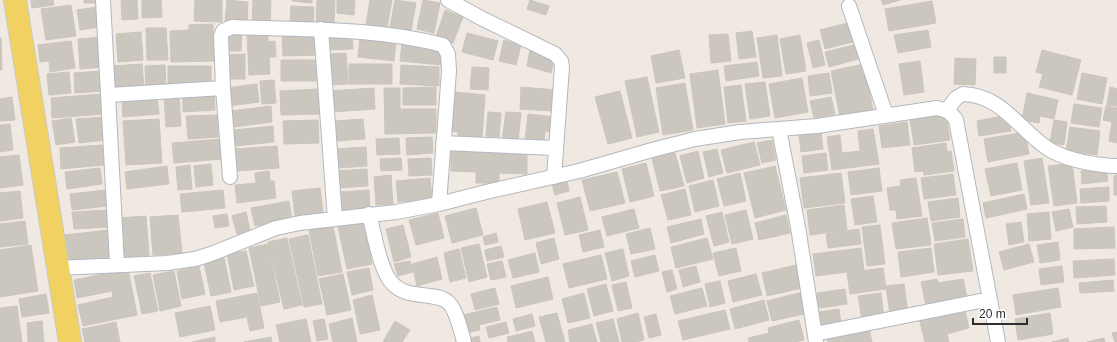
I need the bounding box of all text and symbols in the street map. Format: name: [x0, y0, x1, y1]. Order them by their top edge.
scale bar: [973, 300, 1027, 326]
text: 20 m: [979, 307, 1006, 321]

